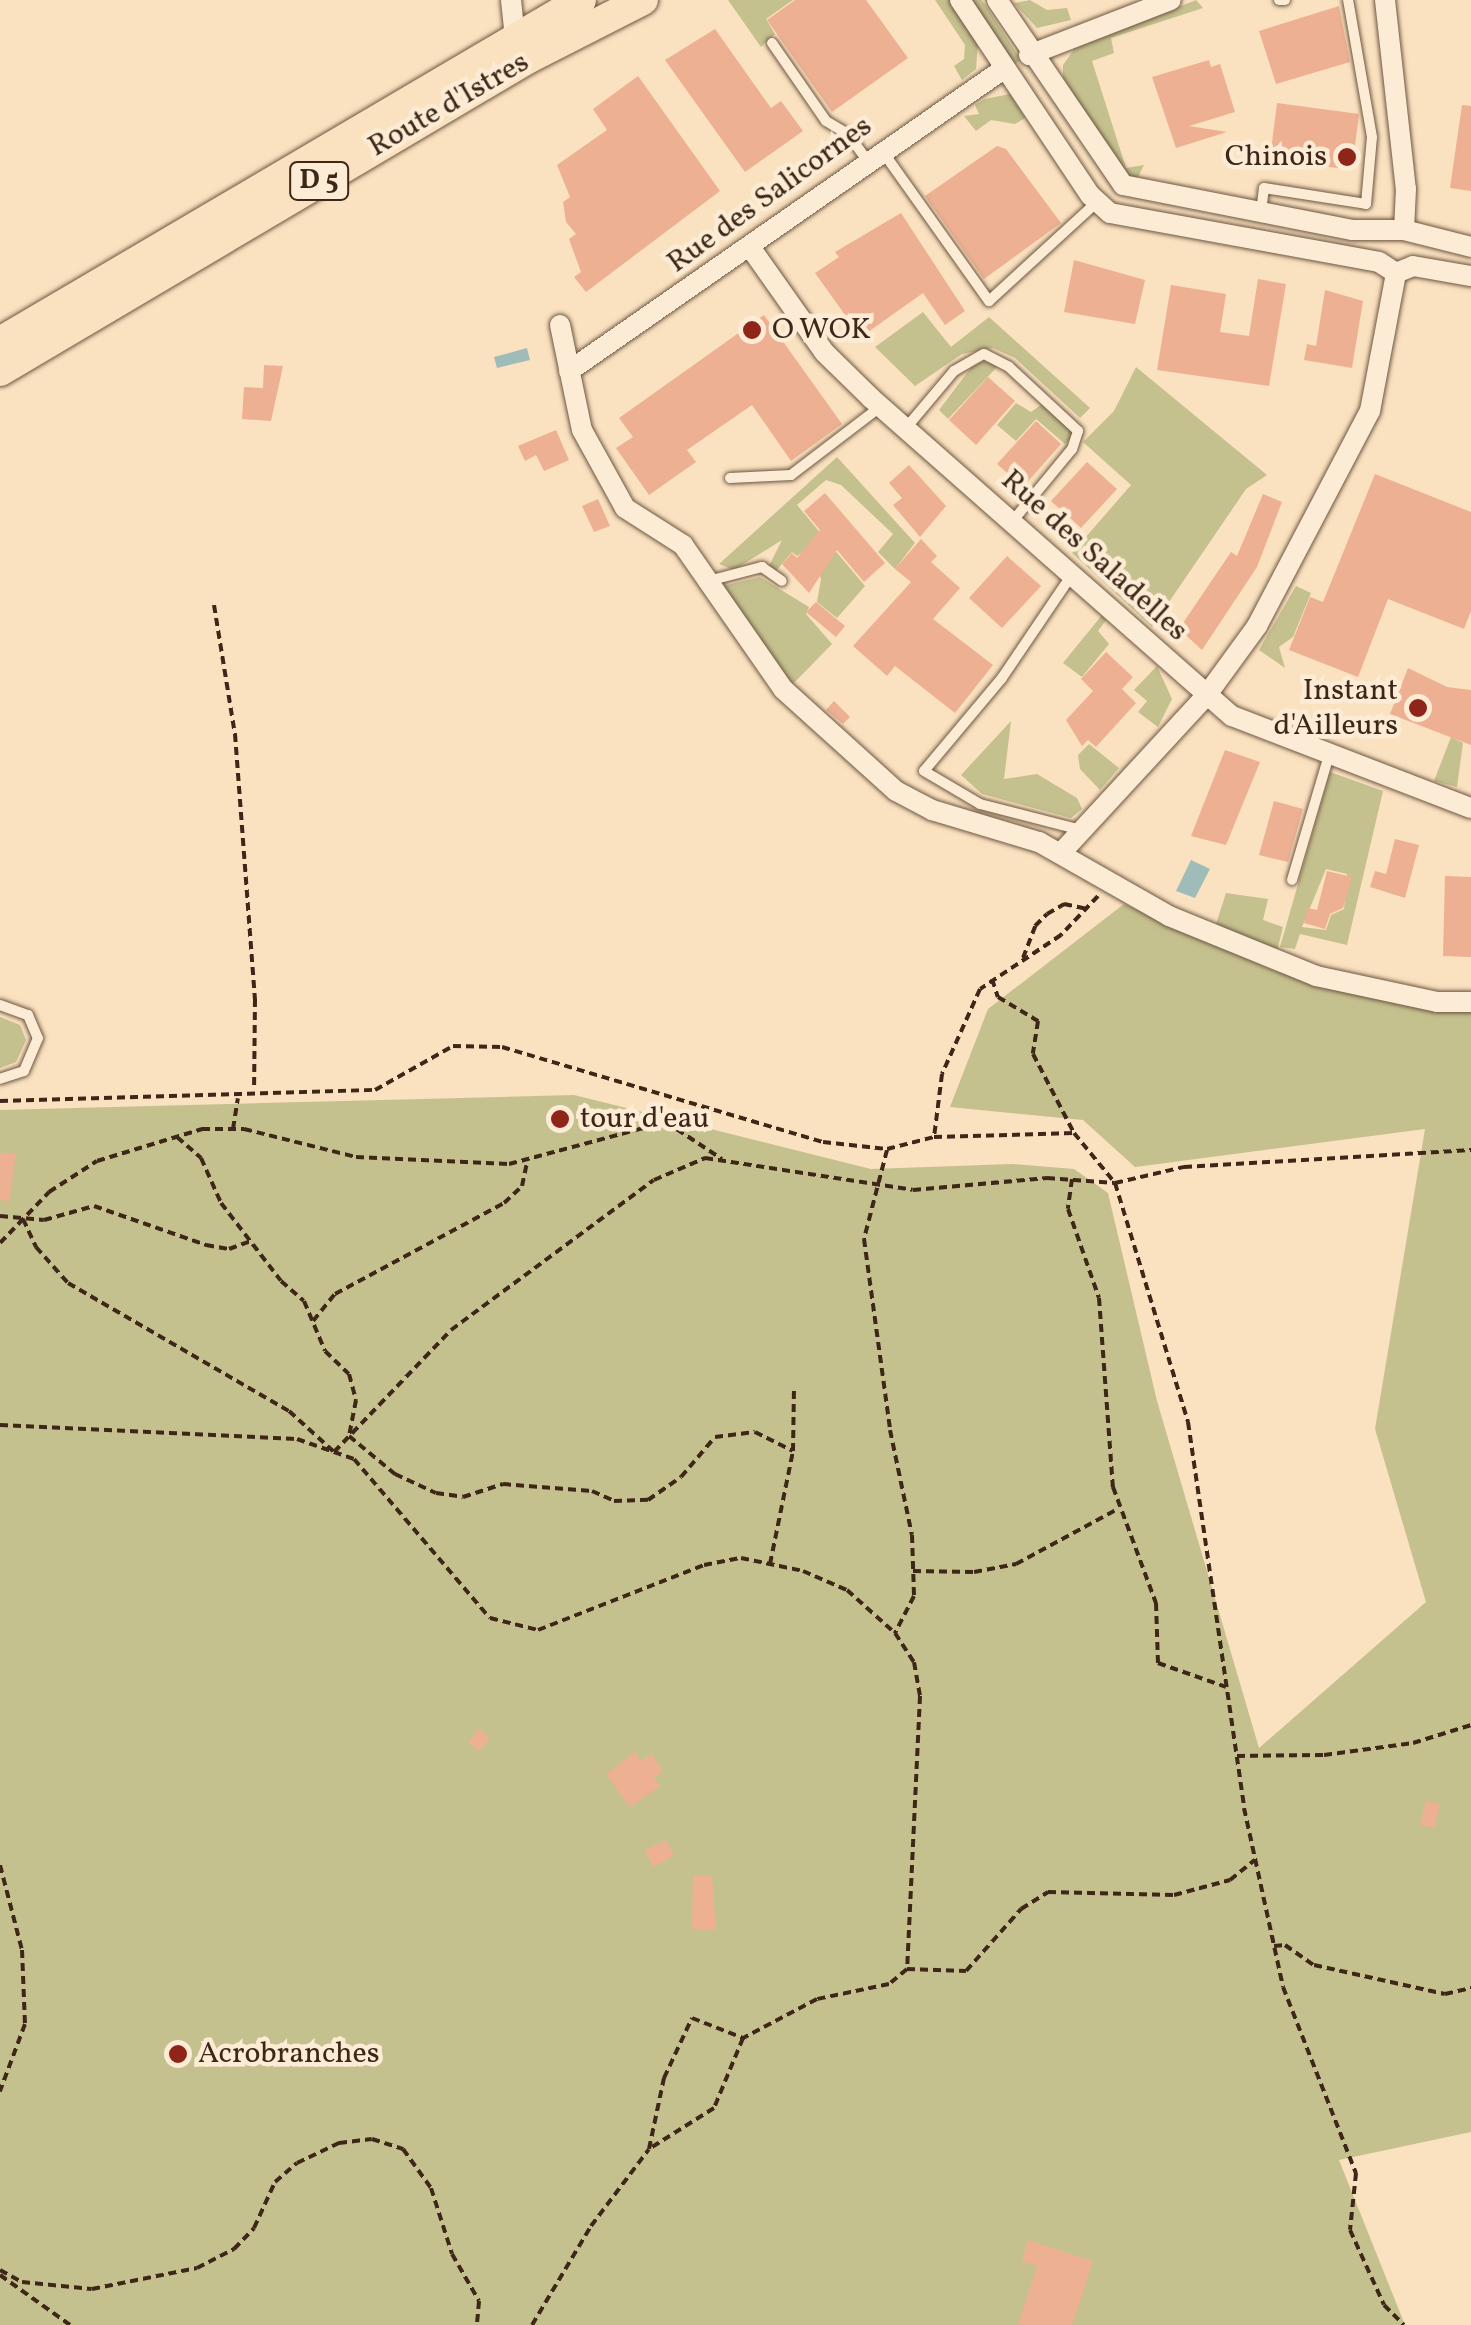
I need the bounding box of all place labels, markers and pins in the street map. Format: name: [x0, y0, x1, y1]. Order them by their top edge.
place label: Chinois: [1225, 139, 1327, 175]
marker: Chinois: [1336, 146, 1358, 168]
place label: O WOK: [772, 312, 872, 348]
marker: O WOK: [741, 319, 763, 341]
place label: Instant d'Ailleurs: [1274, 673, 1398, 744]
marker: Instant d'Ailleurs: [1407, 697, 1429, 719]
place label: tour d'eau: [580, 1101, 709, 1137]
marker: tour d'eau: [549, 1108, 571, 1130]
place label: Acrobranches: [198, 2036, 380, 2072]
marker: Acrobranches: [167, 2043, 189, 2065]

